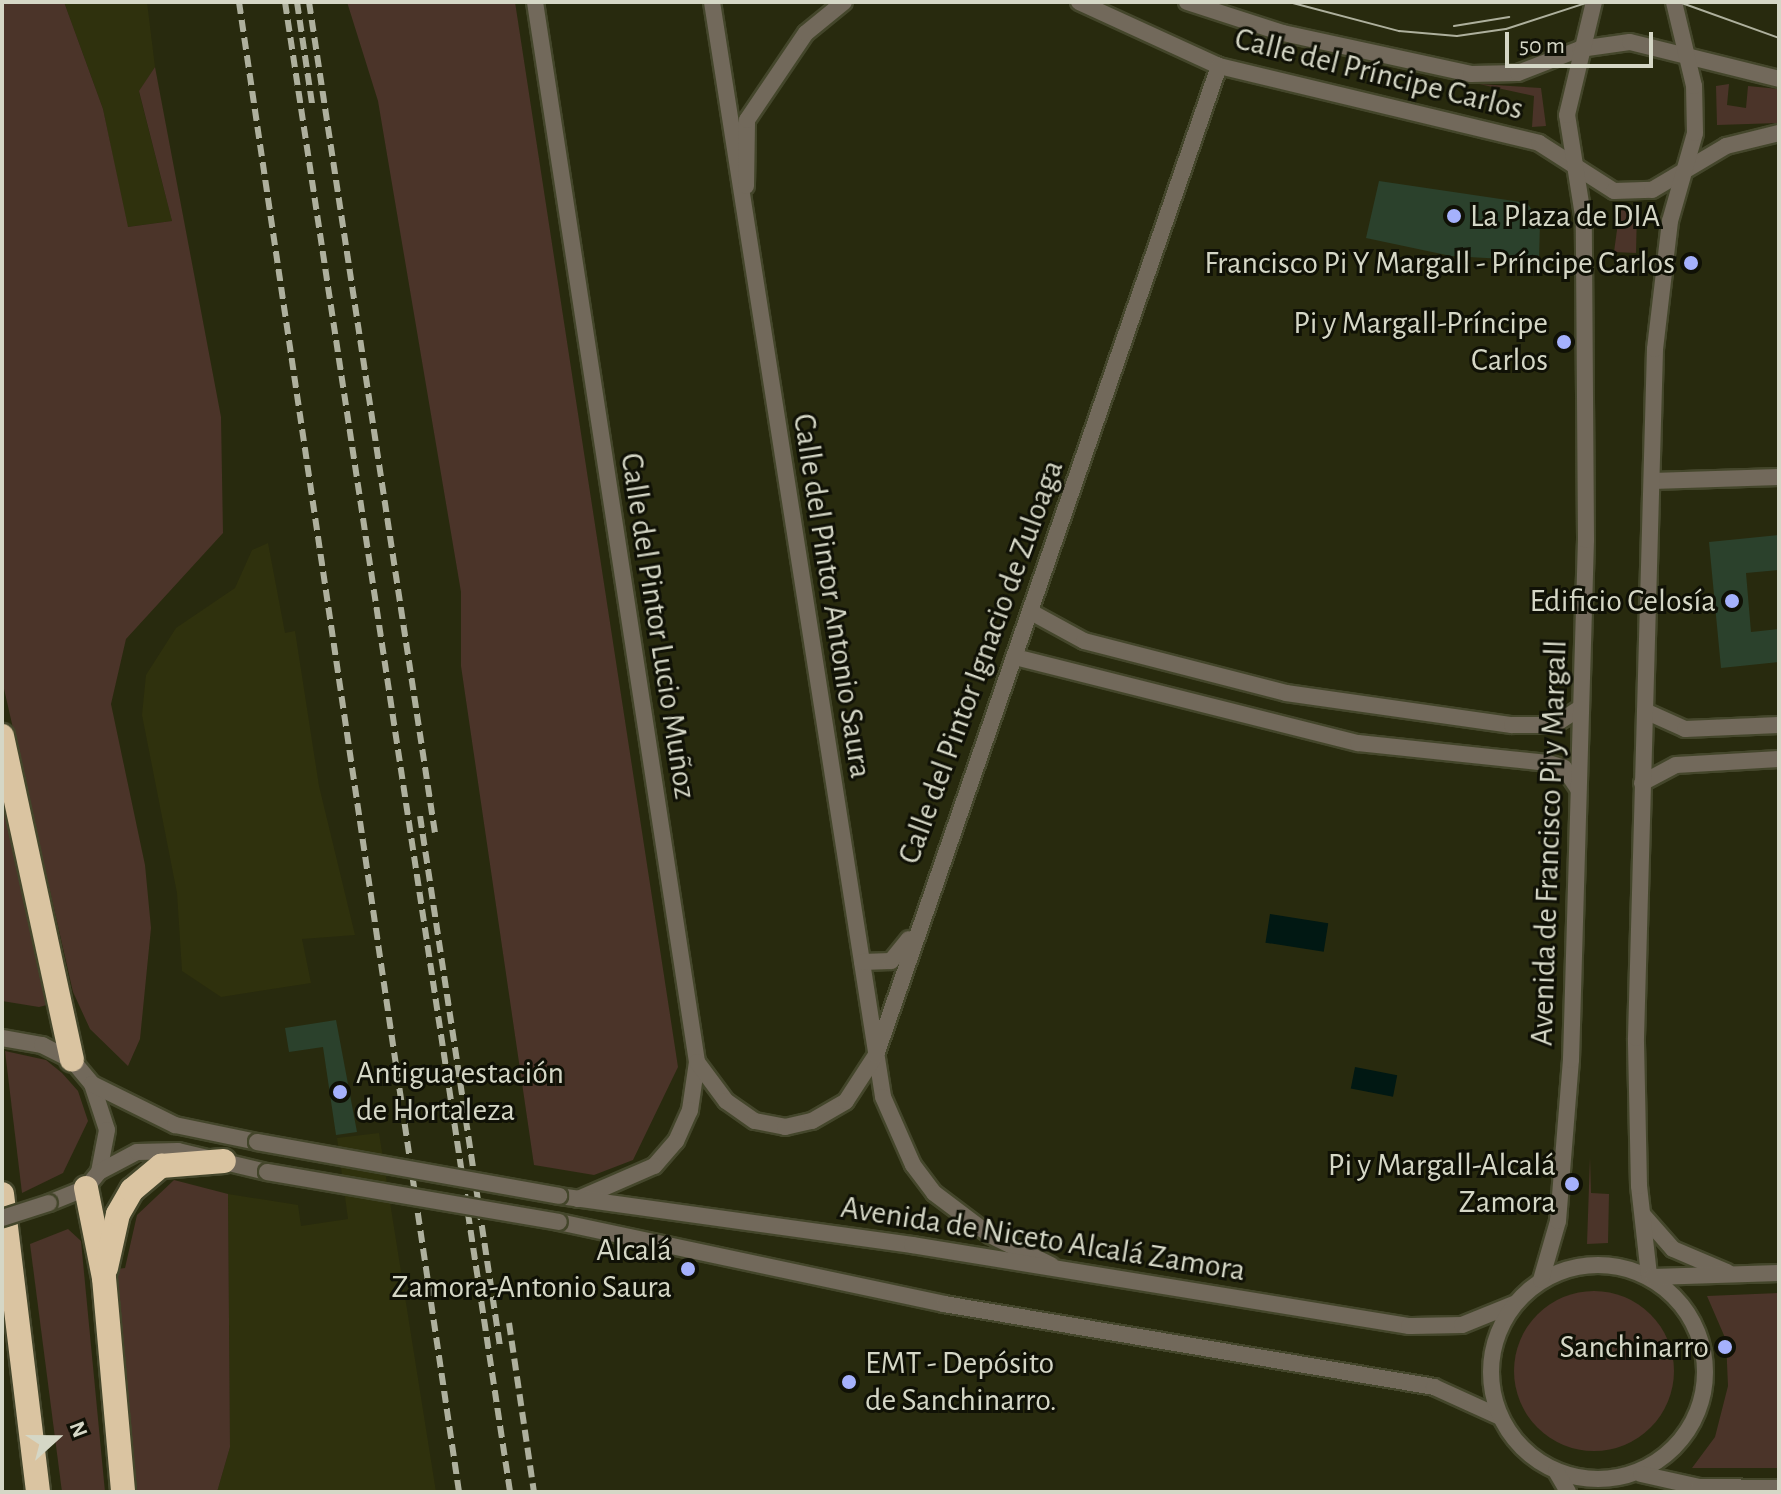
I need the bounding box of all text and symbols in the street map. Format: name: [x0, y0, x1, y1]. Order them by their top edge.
scale bar: [1509, 16, 1657, 66]
street label: Calle del Príncipe Carlos: [1231, 20, 1527, 128]
text: 50 m: [1519, 34, 1565, 58]
place label: La Plaza de DIA: [1470, 197, 1660, 235]
marker: La Plaza de DIA: [1445, 207, 1463, 225]
place label: Francisco Pi Y Margall - Príncipe Carlos: [1204, 244, 1675, 282]
marker: Francisco Pi Y Margall - Príncipe Carlos: [1682, 254, 1700, 272]
place label: Pi y Margall-Príncipe Carlos: [1293, 305, 1548, 380]
marker: Pi y Margall-Príncipe Carlos: [1555, 333, 1573, 351]
street label: Calle del Pintor Antonio Saura: [784, 411, 880, 781]
street label: Calle del Pintor Lucio Muñoz: [612, 450, 704, 802]
street label: Calle del Pintor Ignacio de Zuloaga: [890, 455, 1072, 869]
place label: Edificio Celosía: [1530, 582, 1716, 620]
marker: Edificio Celosía: [1723, 592, 1741, 610]
street label: Avenida de Francisco Pi y Margall: [1523, 639, 1575, 1047]
place label: Antigua estación de Hortaleza: [356, 1055, 564, 1130]
marker: Antigua estación de Hortaleza: [331, 1083, 349, 1101]
place label: Pi y Margall-Alcalá Zamora: [1328, 1147, 1556, 1222]
marker: Pi y Margall-Alcalá Zamora: [1563, 1175, 1581, 1193]
street label: Avenida de Niceto Alcalá Zamora: [838, 1188, 1248, 1290]
place label: Alcalá Zamora-Antonio Saura: [391, 1232, 672, 1307]
marker: Alcalá Zamora-Antonio Saura: [679, 1260, 697, 1278]
place label: Sanchinarro: [1560, 1328, 1709, 1366]
marker: Sanchinarro: [1716, 1338, 1734, 1356]
place label: EMT - Depósito de Sanchinarro.: [865, 1345, 1057, 1420]
marker: EMT - Depósito de Sanchinarro.: [840, 1373, 858, 1391]
north arrow: [16, 1398, 96, 1478]
text: N: [65, 1418, 91, 1440]

